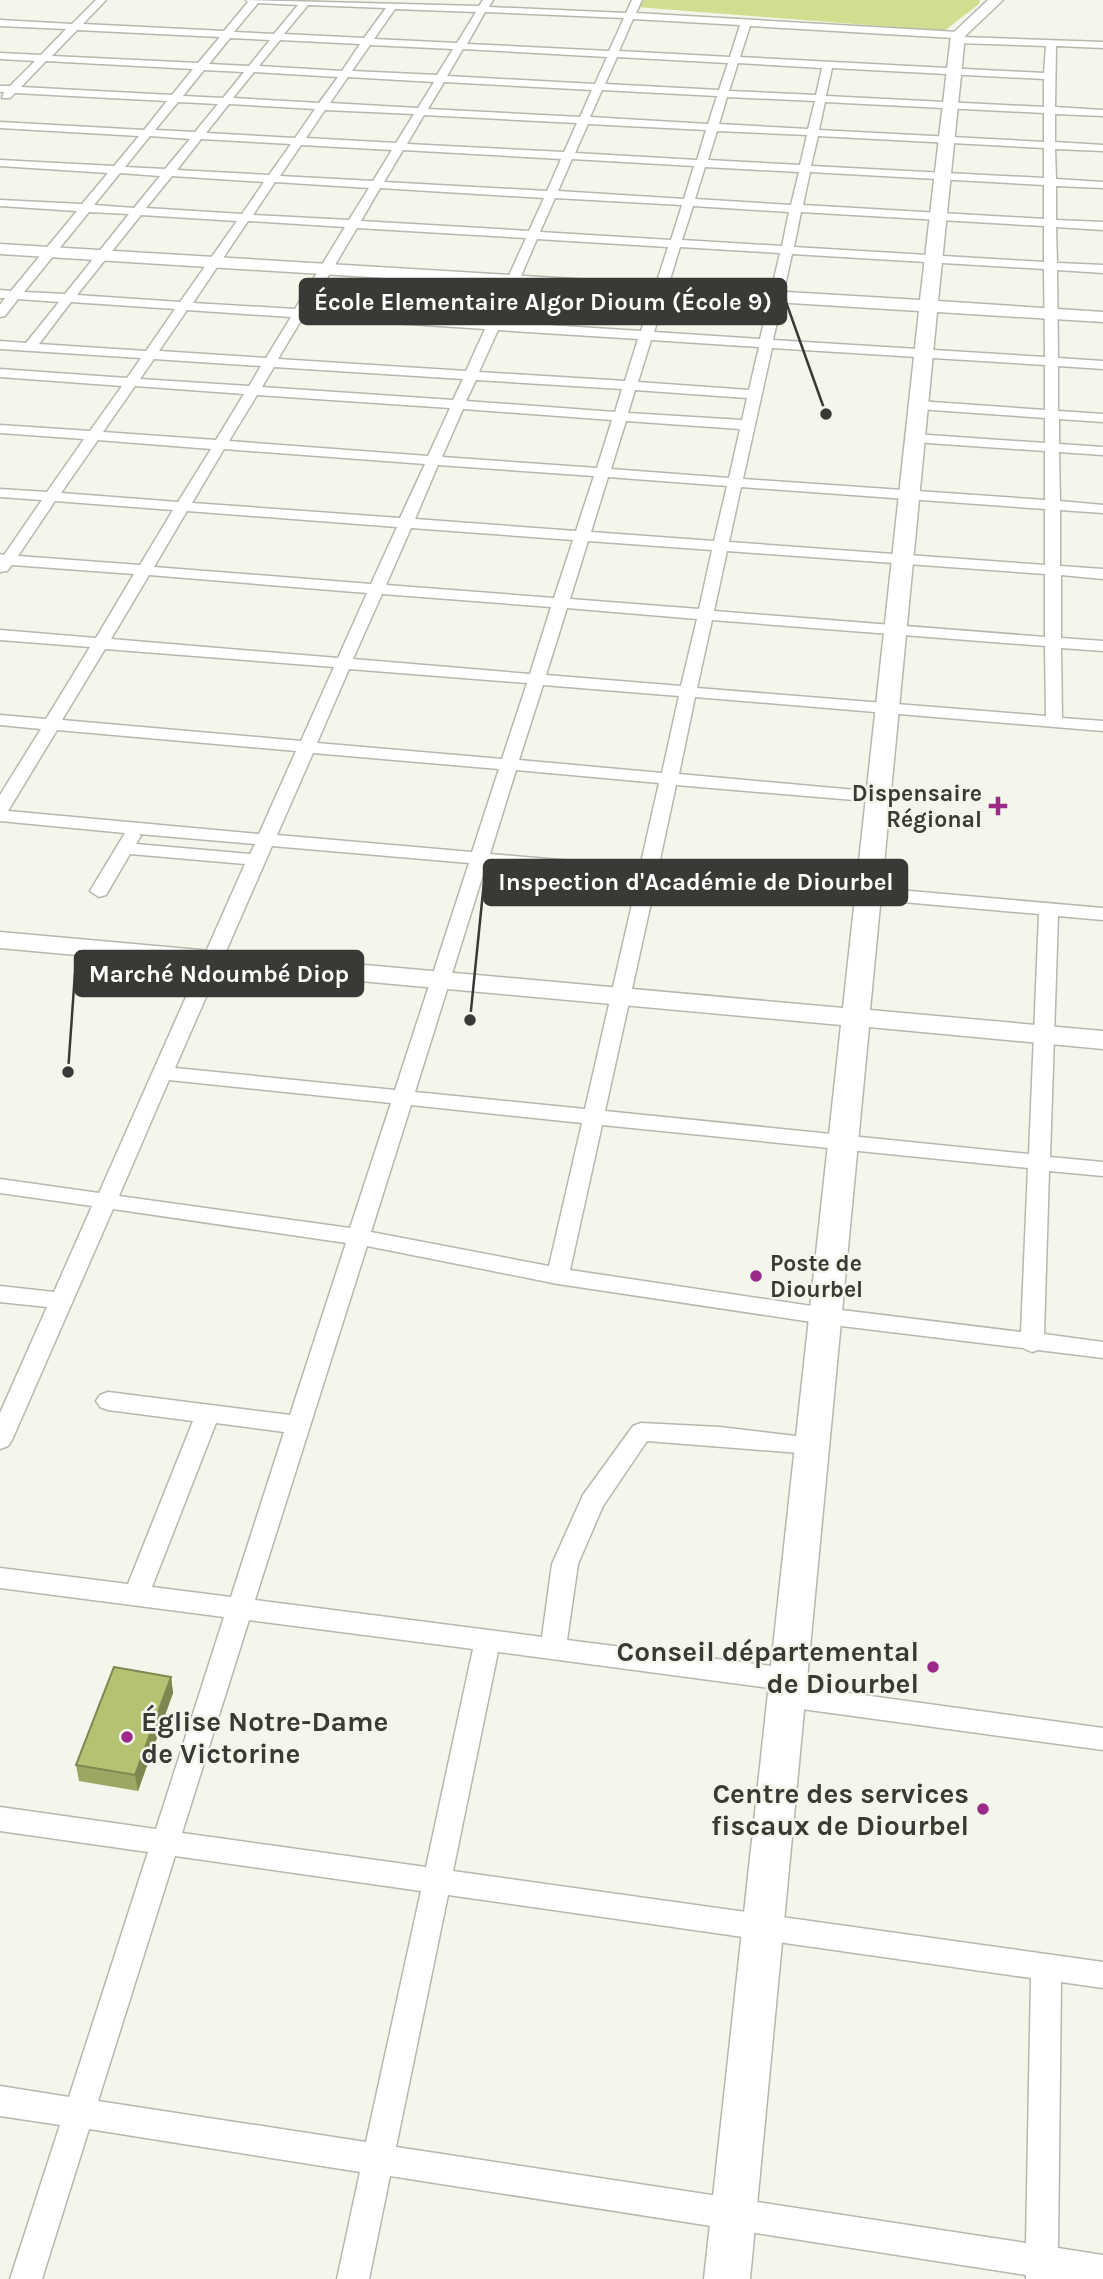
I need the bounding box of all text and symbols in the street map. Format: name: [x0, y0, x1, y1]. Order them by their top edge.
callout: École Elementaire Algor Dioum (École 9): [300, 279, 786, 324]
text: École Elementaire Algor Dioum (École 9): [314, 286, 772, 316]
place label: Dispensaire Régional: [852, 780, 982, 833]
marker: Dispensaire Régional: [988, 796, 1008, 816]
callout: Inspection d'Académie de Diourbel: [484, 860, 907, 905]
text: Inspection d'Académie de Diourbel: [498, 868, 894, 896]
callout: Marché Ndoumbé Diop: [75, 951, 363, 996]
text: Marché Ndoumbé Diop: [89, 960, 349, 988]
place label: Poste de Diourbel: [770, 1250, 863, 1303]
marker: Poste de Diourbel: [748, 1268, 764, 1284]
place label: Conseil départemental de Diourbel: [616, 1635, 919, 1700]
marker: Conseil départemental de Diourbel: [925, 1659, 941, 1675]
place label: Église Notre-Dame de Victorine: [141, 1704, 388, 1770]
marker: Église Notre-Dame de Victorine: [119, 1729, 135, 1745]
place label: Centre des services fiscaux de Diourbel: [711, 1777, 969, 1842]
marker: Centre des services fiscaux de Diourbel: [975, 1801, 991, 1817]

